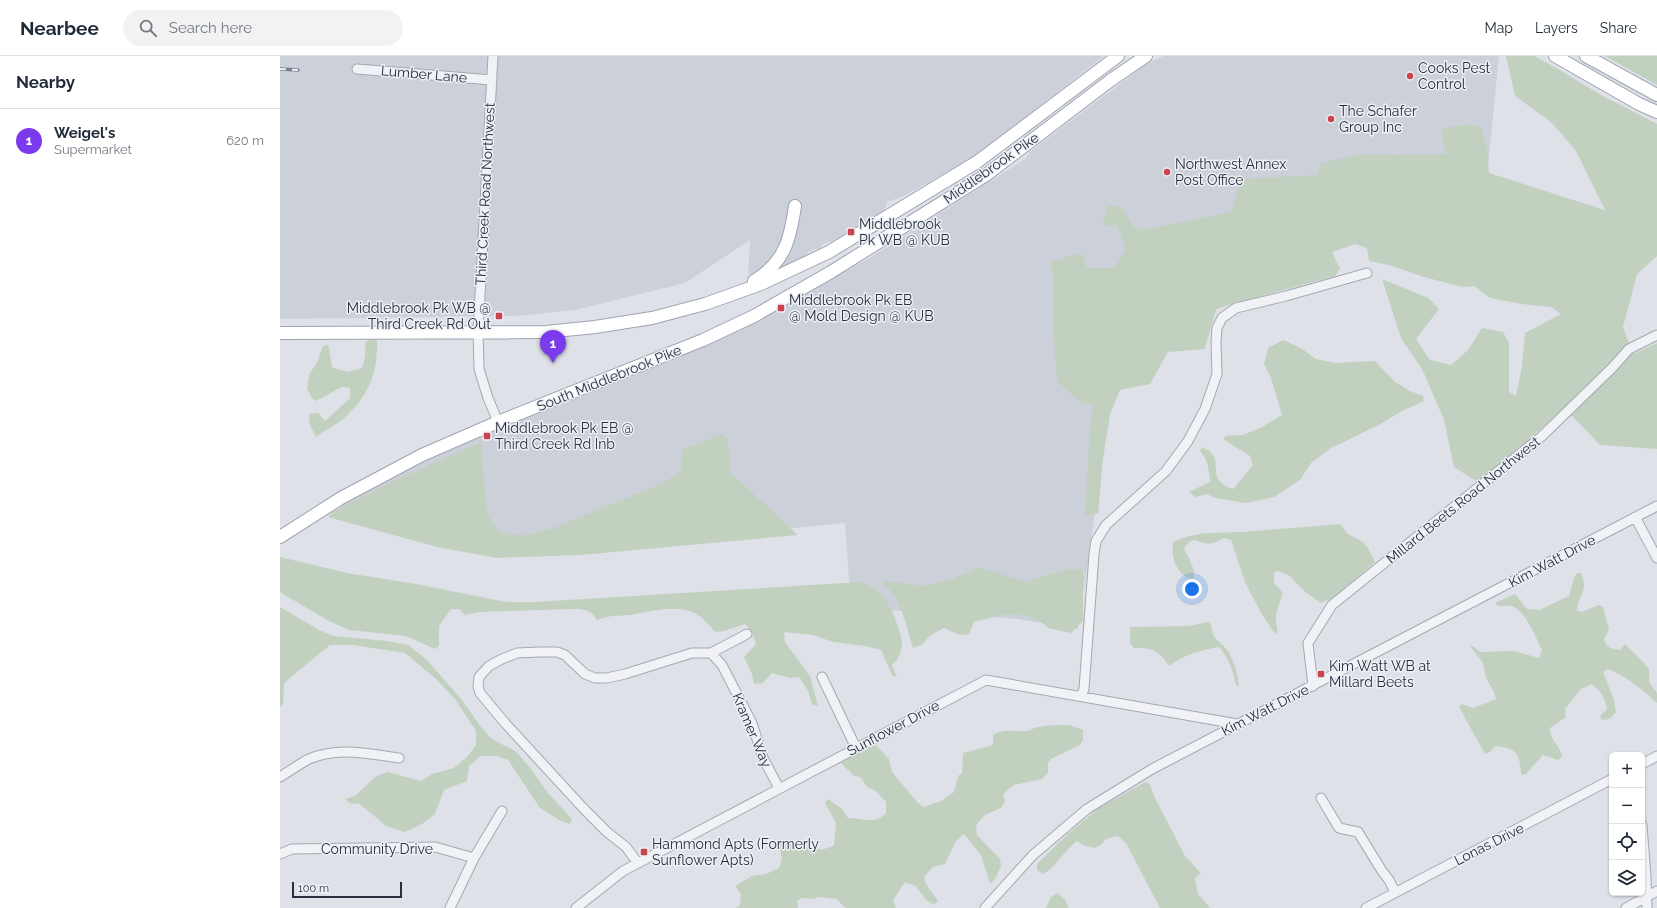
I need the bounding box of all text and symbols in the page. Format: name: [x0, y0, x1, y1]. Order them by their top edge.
search box: [123, 10, 403, 46]
text: Nearbee: [20, 17, 99, 39]
icon: search: [137, 17, 159, 39]
text: Search here: [169, 19, 252, 37]
text: Map: [1485, 20, 1513, 36]
text: Layers: [1535, 20, 1578, 36]
text: Share: [1600, 20, 1637, 36]
place label: Cooks Pest Control: [1418, 60, 1491, 92]
street label: Lumber Lane: [380, 62, 468, 86]
marker: Cooks Pest Control: [1405, 71, 1415, 81]
text: Nearby: [16, 72, 75, 92]
street label: Third Creek Road Northwest: [472, 102, 498, 286]
place label: The Schafer Group Inc: [1339, 103, 1417, 135]
marker: The Schafer Group Inc: [1326, 114, 1336, 124]
text: Weigel's: [54, 124, 115, 142]
street label: Middlebrook Pike: [940, 129, 1042, 207]
text: 1: [26, 133, 32, 148]
text: 620 m: [226, 133, 264, 148]
text: Supermarket: [54, 142, 132, 157]
place label: Northwest Annex Post Office: [1175, 156, 1286, 188]
marker: Northwest Annex Post Office: [1162, 167, 1172, 177]
place label: Middlebrook Pk WB @ KUB: [859, 216, 950, 248]
marker: Middlebrook Pk WB @ KUB: [846, 227, 856, 237]
place label: Middlebrook Pk EB @ Mold Design @ KUB: [789, 292, 933, 324]
place label: Middlebrook Pk WB @ Third Creek Rd Out: [347, 300, 491, 332]
marker: Middlebrook Pk EB @ Mold Design @ KUB: [776, 303, 786, 313]
marker: Middlebrook Pk WB @ Third Creek Rd Out: [494, 311, 504, 321]
pin: 1: [540, 330, 566, 363]
street label: South Middlebrook Pike: [534, 342, 684, 414]
place label: Middlebrook Pk EB @ Third Creek Rd Inb: [495, 420, 634, 452]
marker: Middlebrook Pk EB @ Third Creek Rd Inb: [482, 431, 492, 441]
street label: Millard Beets Road Northwest: [1383, 433, 1543, 567]
street label: Kim Watt Drive: [1506, 531, 1598, 591]
your location: [1182, 579, 1202, 599]
place label: Kim Watt WB at Millard Beets: [1329, 658, 1431, 690]
marker: Kim Watt WB at Millard Beets: [1316, 669, 1326, 679]
street label: Kim Watt Drive: [1219, 681, 1311, 739]
street label: Kramer Way: [729, 690, 775, 770]
street label: Sunflower Drive: [844, 697, 942, 759]
map controls: [1609, 752, 1645, 896]
button: +: [1609, 752, 1645, 788]
button: −: [1609, 788, 1645, 824]
street label: Lonas Drive: [1452, 820, 1526, 868]
button: locate: [1609, 824, 1645, 860]
place label: Hammond Apts (Formerly Sunflower Apts): [652, 836, 819, 868]
street label: Community Drive: [321, 841, 433, 857]
marker: Hammond Apts (Formerly Sunflower Apts): [639, 847, 649, 857]
button: layers: [1609, 860, 1645, 896]
scale bar: [292, 880, 402, 899]
text: 100 m: [298, 882, 329, 895]

